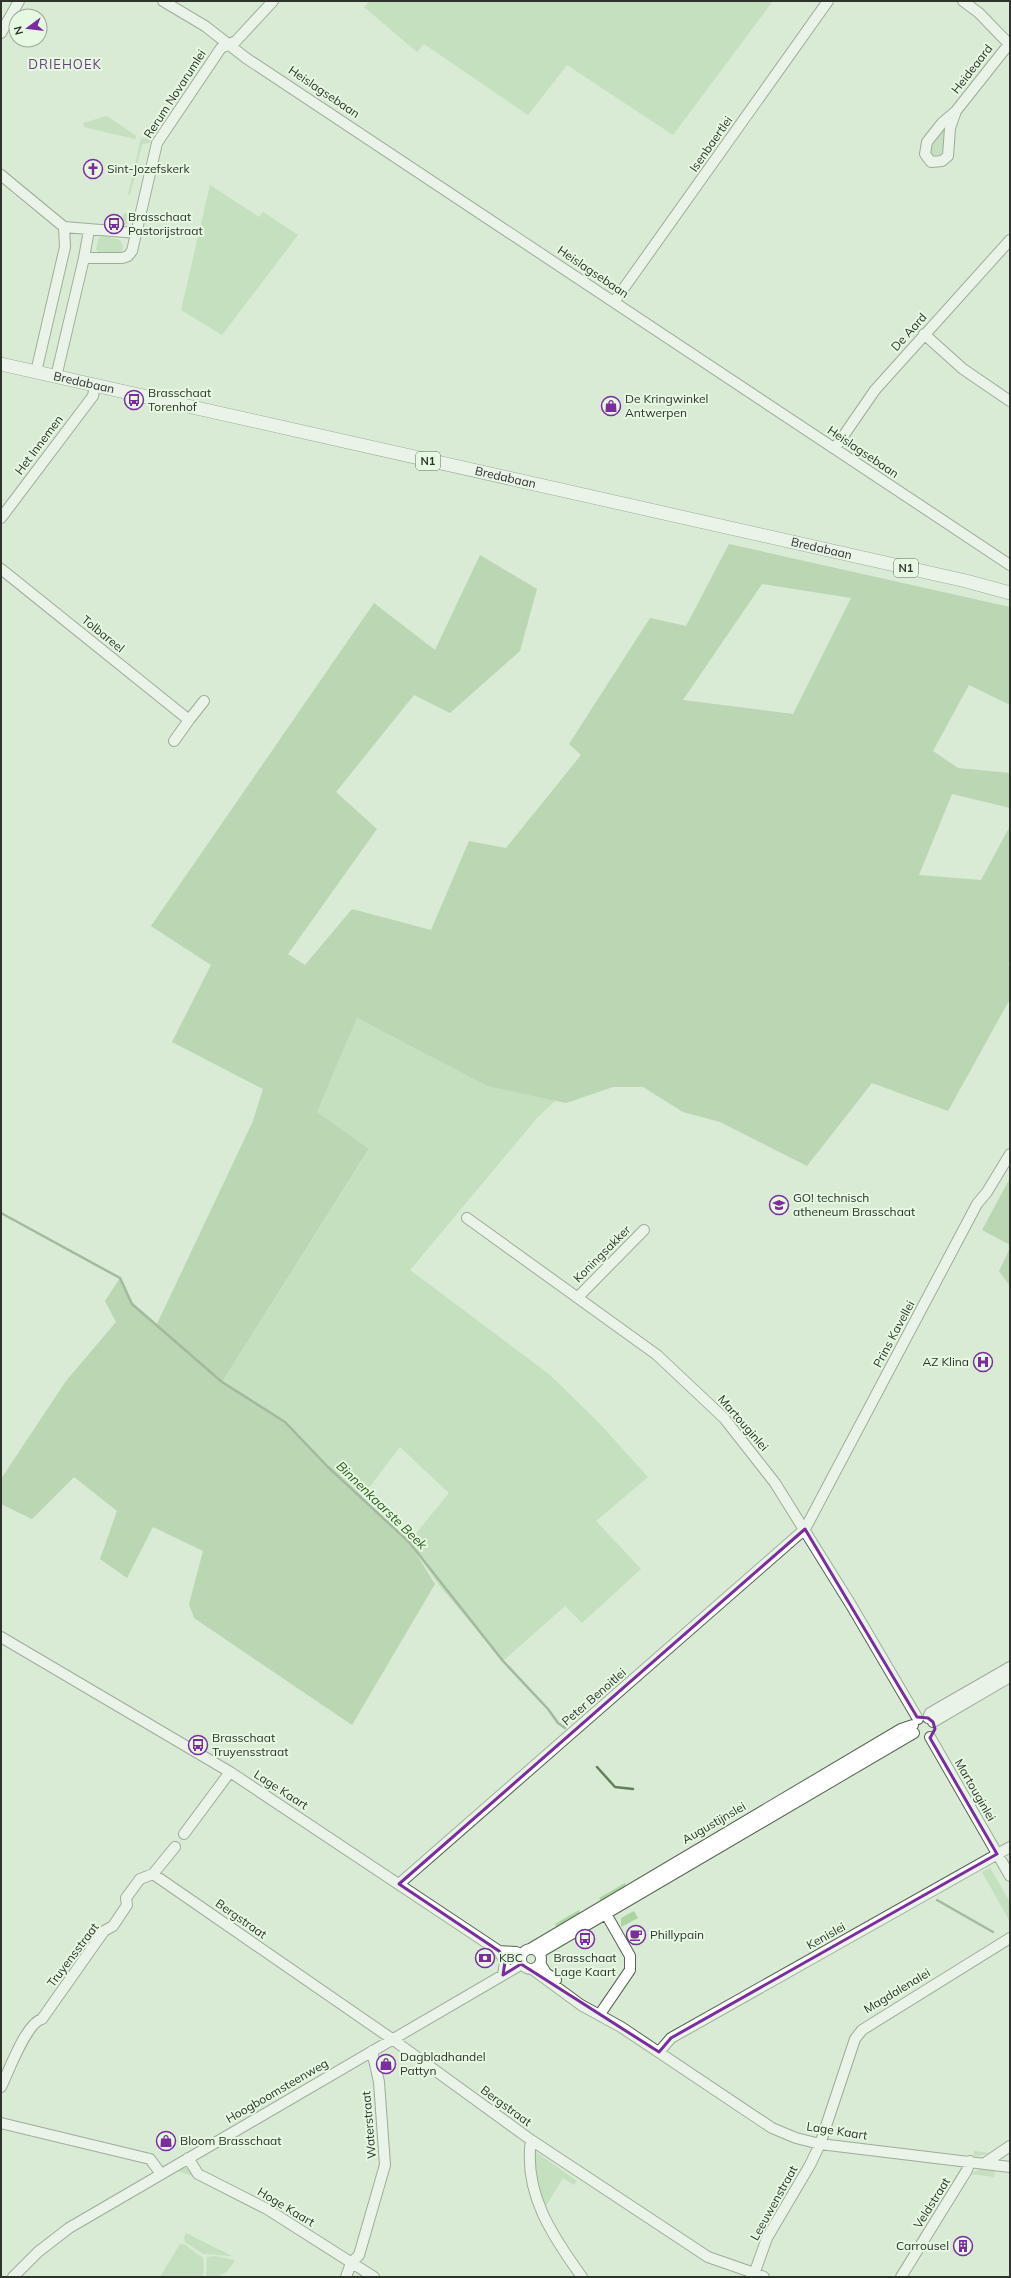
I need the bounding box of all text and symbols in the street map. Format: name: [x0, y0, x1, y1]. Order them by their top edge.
north arrow: [8, 8, 48, 48]
text: N: [11, 25, 26, 36]
street label: Heideaard: [948, 41, 995, 96]
street label: Rerum Novarumlei: [140, 46, 209, 141]
district label: DRIEHOEK: [28, 56, 102, 72]
street label: Heislagsebaan: [286, 62, 363, 121]
street label: Isenbaertlei: [686, 113, 735, 175]
church icon: Sint-Jozefskerk: [82, 158, 104, 180]
place label: Sint-Jozefskerk: [107, 161, 190, 176]
place label: Brasschaat Pastorijstraat: [128, 209, 203, 238]
bus stop icon: Brasschaat Pastorijstraat: [103, 213, 125, 235]
street label: Heislagsebaan: [555, 242, 632, 301]
street label: De Aard: [888, 310, 930, 354]
street label: Bredabaan: [52, 368, 116, 396]
place label: Brasschaat Torenhof: [148, 385, 211, 414]
bus stop icon: Brasschaat Torenhof: [123, 389, 145, 411]
place label: De Kringwinkel Antwerpen: [625, 391, 708, 420]
shop icon: De Kringwinkel Antwerpen: [600, 395, 622, 417]
street label: Het Innemen: [11, 412, 66, 478]
street label: Heislagsebaan: [825, 422, 902, 481]
road number: N1: [416, 452, 440, 470]
street label: Bredabaan: [474, 463, 537, 491]
street label: Bredabaan: [790, 534, 854, 562]
road number: N1: [894, 559, 918, 577]
street label: Tolbareel: [79, 612, 128, 655]
place label: GO! technisch atheneum Brasschaat: [793, 1190, 915, 1219]
school or university icon: GO! technisch atheneum Brasschaat: [768, 1194, 790, 1216]
street label: Koningsakker: [570, 1221, 634, 1285]
street label: Prins Kavellei: [870, 1298, 918, 1370]
hospital icon: AZ Klina: [972, 1351, 994, 1373]
place label: AZ Klina: [922, 1354, 969, 1369]
street label: Martouginlei: [715, 1392, 772, 1454]
water label: Binnenkaarste Beek: [333, 1458, 431, 1553]
street label: Peter Benoitlei: [559, 1665, 629, 1729]
place label: Brasschaat Truyensstraat: [212, 1730, 288, 1759]
bus stop icon: Brasschaat Truyensstraat: [187, 1734, 209, 1756]
street label: Martouginlei: [952, 1756, 999, 1824]
street label: Lage Kaart: [251, 1767, 311, 1813]
street label: Augustijnslei: [679, 1798, 748, 1847]
street label: Bergstraat: [213, 1895, 270, 1942]
street label: Kenislei: [804, 1919, 848, 1952]
street label: Truyensstraat: [44, 1920, 102, 1990]
cafe icon: Phillypain: [625, 1924, 647, 1946]
place label: Phillypain: [650, 1927, 704, 1942]
bus stop icon: Brasschaat Lage Kaart: [574, 1928, 596, 1950]
bank icon: KBC: [474, 1947, 496, 1969]
place label: KBC: [499, 1950, 523, 1965]
place label: Brasschaat Lage Kaart: [553, 1950, 617, 1979]
street label: Magdalenalei: [861, 1965, 933, 2016]
place label: Dagbladhandel Pattyn: [400, 2049, 486, 2078]
shop icon: Dagbladhandel Pattyn: [375, 2053, 397, 2075]
street label: Hoogboomsteenweg: [223, 2055, 331, 2126]
street label: Bergstraat: [478, 2082, 535, 2129]
street label: Waterstraat: [358, 2091, 379, 2159]
street label: Lage Kaart: [806, 2118, 869, 2143]
shop icon: Bloom Brasschaat: [155, 2130, 177, 2152]
place label: Bloom Brasschaat: [180, 2133, 282, 2148]
street label: Leeuwenstraat: [747, 2163, 800, 2243]
street label: Veldstraat: [910, 2174, 953, 2231]
street label: Hoge Kaart: [255, 2184, 317, 2229]
building icon: Carrousel: [952, 2235, 974, 2257]
place label: Carrousel: [896, 2238, 949, 2253]

